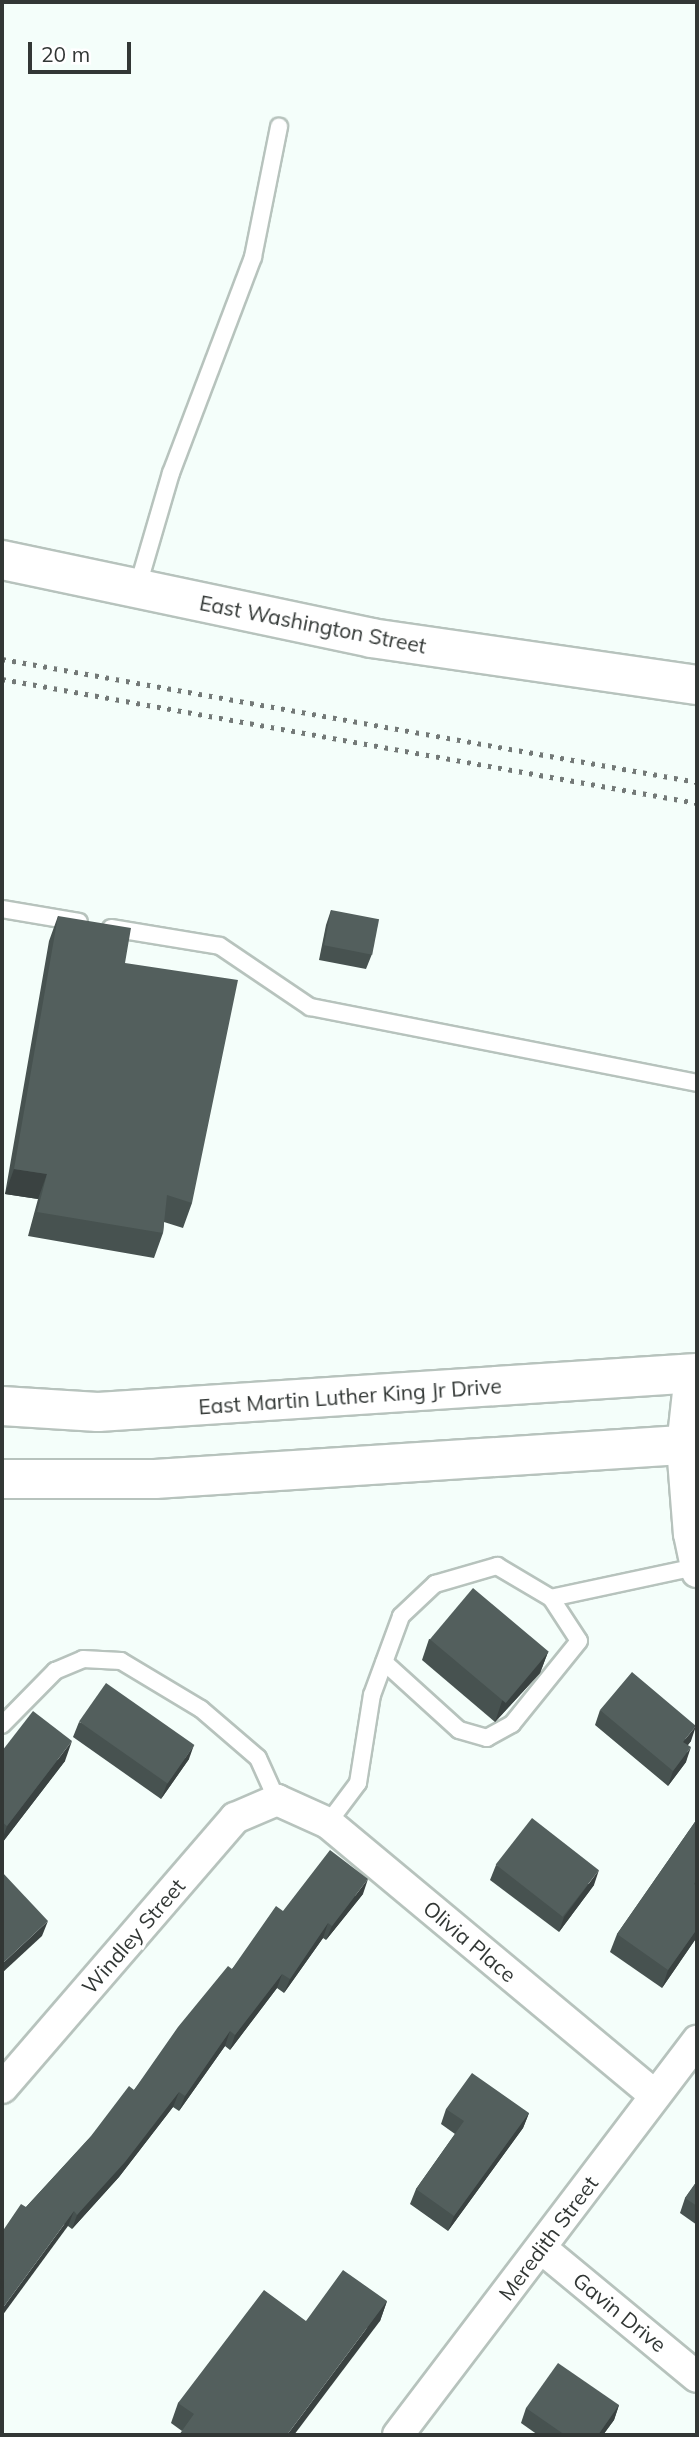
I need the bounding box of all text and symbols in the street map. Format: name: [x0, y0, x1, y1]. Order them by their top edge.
scale bar: [32, 28, 135, 72]
text: 20 m: [41, 41, 90, 67]
street label: East Washington Street: [197, 590, 429, 658]
street label: East Martin Luther King Jr Drive: [198, 1373, 502, 1419]
street label: Windley Street: [76, 1873, 190, 1999]
street label: Olivia Place: [418, 1895, 522, 1987]
street label: Meredith Street: [493, 2171, 603, 2305]
street label: Gavin Drive: [568, 2267, 672, 2357]

